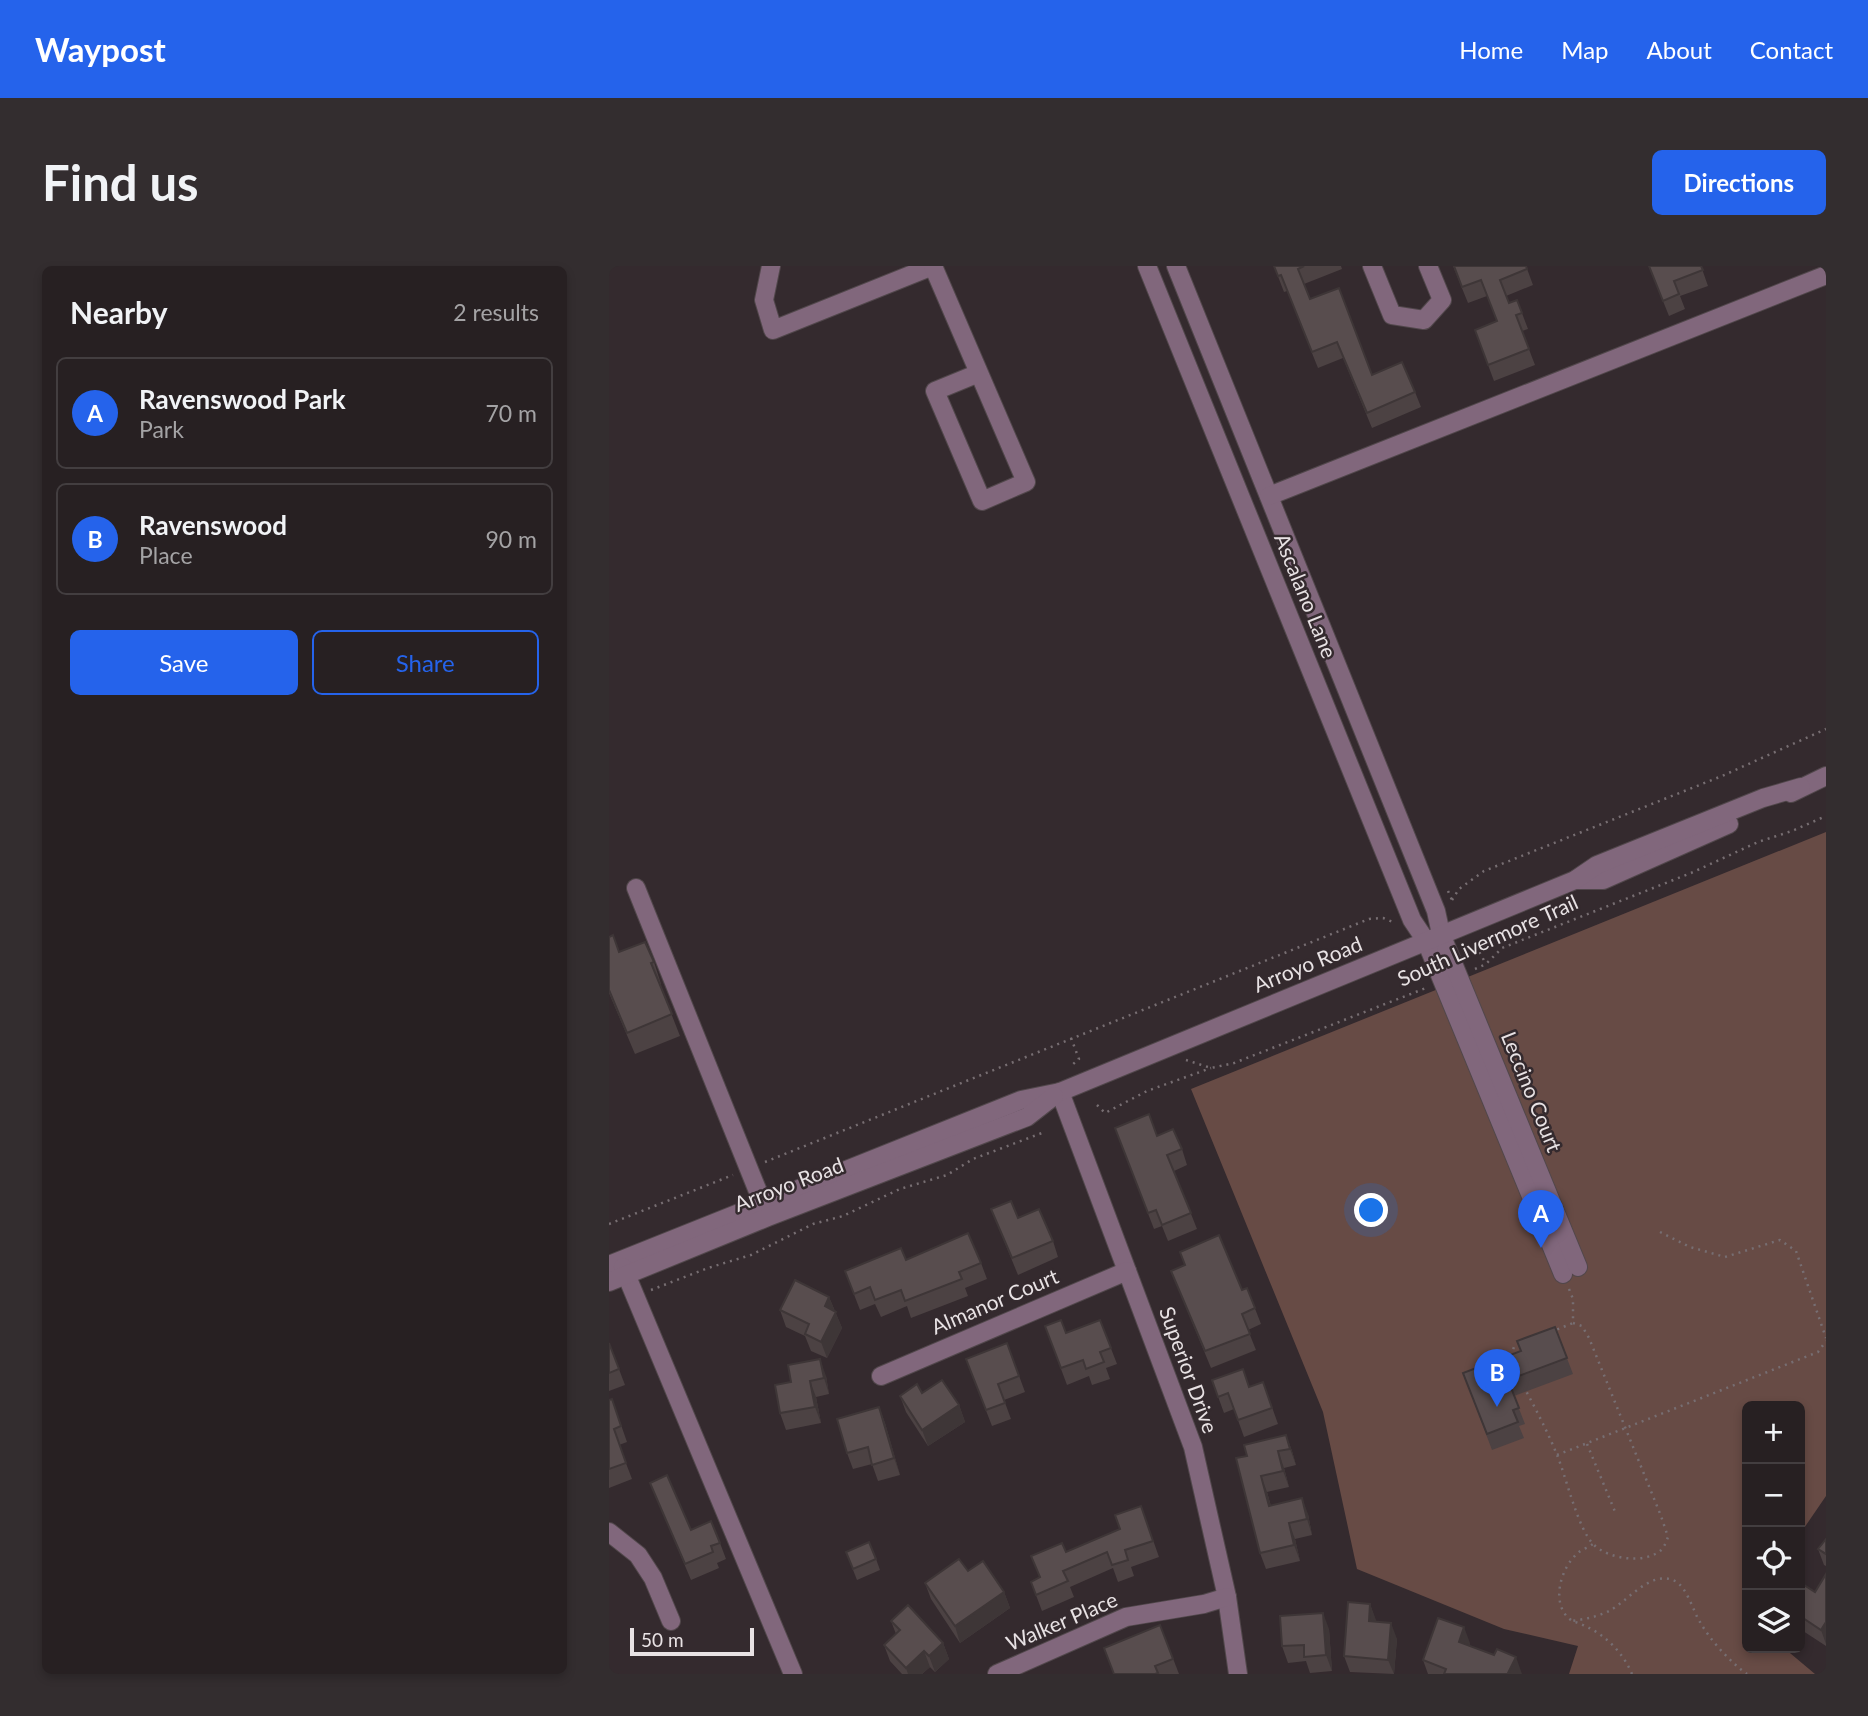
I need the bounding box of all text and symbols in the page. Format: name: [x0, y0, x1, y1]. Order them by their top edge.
text: Waypost: [35, 29, 166, 69]
text: Home: [1459, 35, 1523, 64]
text: Map: [1561, 35, 1609, 64]
text: About: [1647, 35, 1712, 64]
text: Contact: [1750, 35, 1833, 64]
button: Directions: [1652, 150, 1826, 215]
text: Find us: [42, 153, 199, 211]
text: Nearby: [70, 294, 168, 330]
text: 2 results: [453, 298, 539, 326]
text: Ravenswood Park: [139, 383, 346, 415]
text: A: [87, 399, 103, 427]
text: 70 m: [486, 399, 537, 427]
text: Park: [139, 415, 184, 443]
text: Ravenswood: [139, 509, 287, 541]
text: B: [87, 525, 103, 553]
text: 90 m: [486, 525, 537, 553]
street label: Ascalano Lane: [1270, 529, 1343, 661]
text: Place: [139, 541, 193, 569]
button: Save: [70, 630, 298, 695]
button: Share: [312, 630, 539, 695]
street label: South Livermore Trail: [1393, 889, 1581, 991]
street label: Arroyo Road: [1249, 930, 1365, 997]
street label: Leccino Court: [1497, 1028, 1568, 1156]
street label: Arroyo Road: [730, 1151, 847, 1216]
pin: A: [1518, 1190, 1564, 1248]
your location: [1354, 1193, 1388, 1227]
street label: Almanor Court: [927, 1262, 1062, 1339]
street label: Superior Drive: [1155, 1303, 1224, 1436]
pin: B: [1474, 1349, 1520, 1407]
map controls: [1742, 1401, 1805, 1653]
button: +: [1742, 1401, 1805, 1464]
button: −: [1742, 1464, 1805, 1527]
button: locate: [1742, 1527, 1805, 1590]
street label: Walker Place: [1002, 1586, 1121, 1655]
button: layers: [1742, 1590, 1805, 1653]
scale bar: [630, 1625, 754, 1657]
text: 50 m: [641, 1628, 684, 1651]

